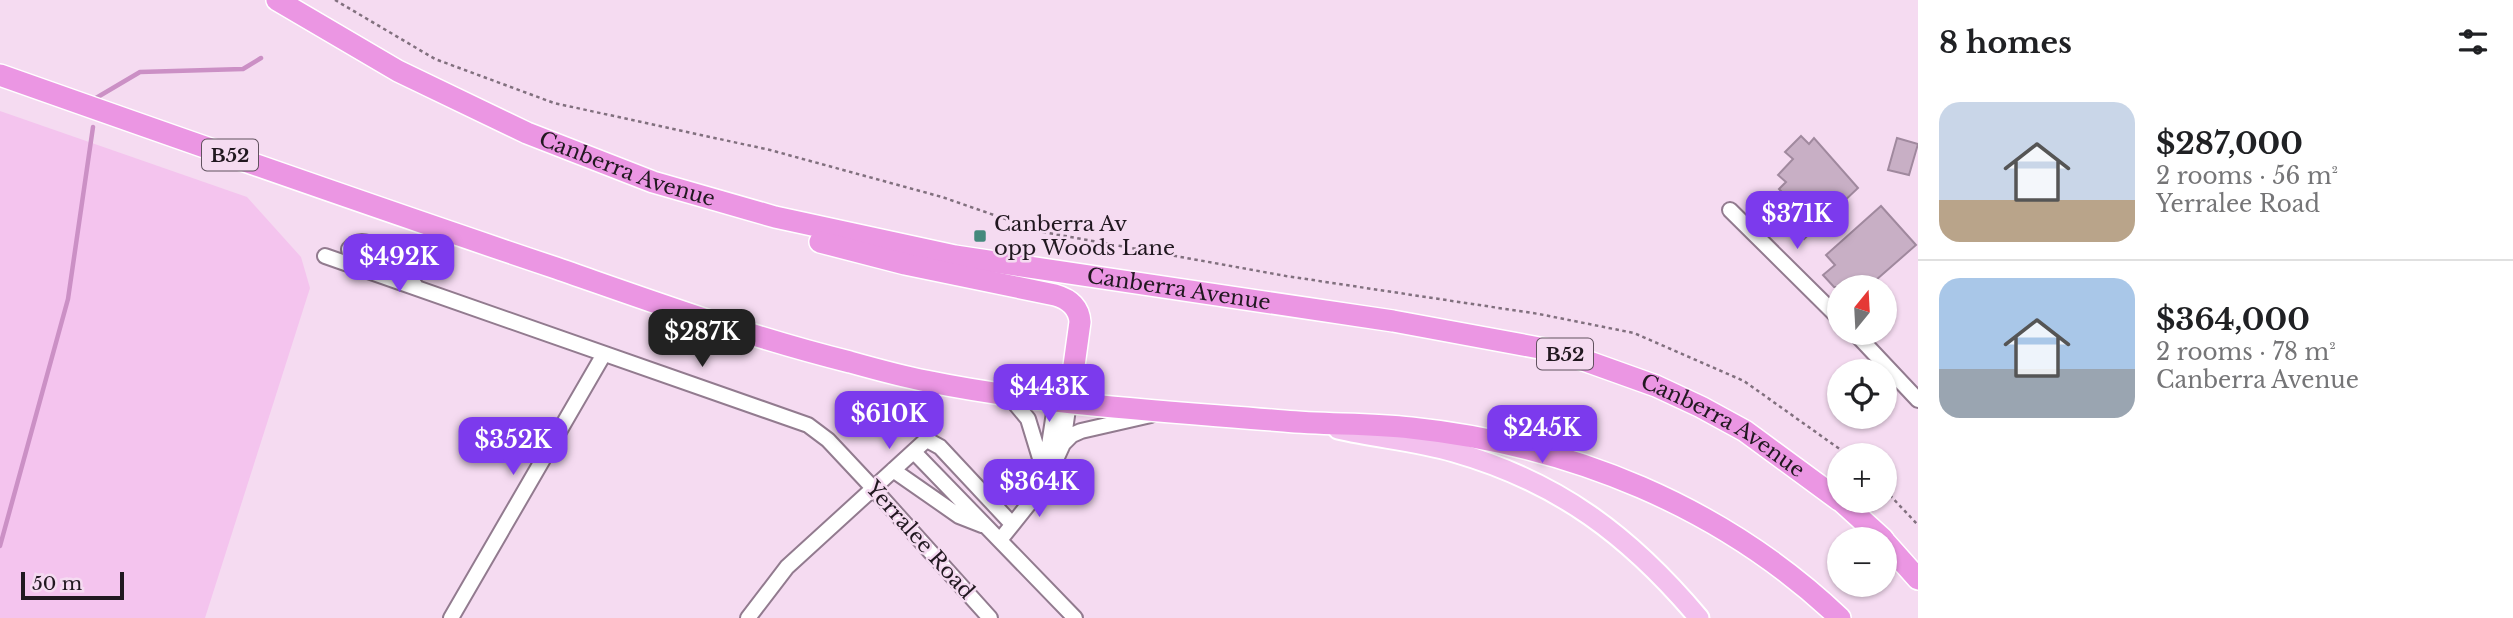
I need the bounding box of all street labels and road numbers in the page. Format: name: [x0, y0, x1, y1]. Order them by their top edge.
street label: Canberra Avenue: [535, 126, 718, 212]
road number: B52: [202, 140, 258, 170]
street label: Canberra Avenue: [1085, 263, 1272, 316]
road number: B52: [1537, 338, 1593, 370]
street label: Canberra Avenue: [1638, 369, 1810, 483]
street label: Yerralee Road: [860, 475, 980, 604]

